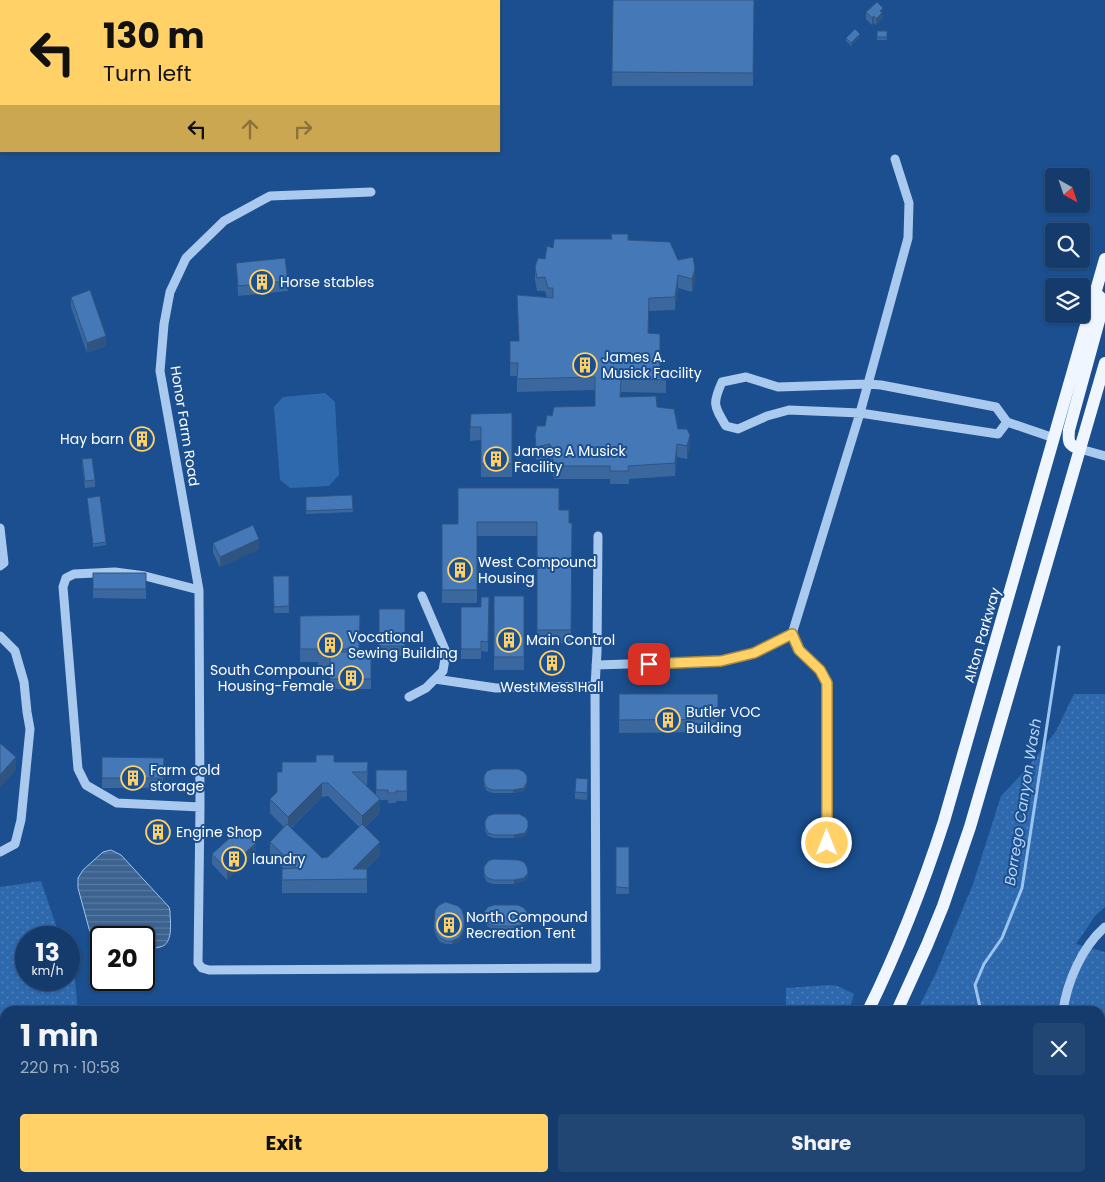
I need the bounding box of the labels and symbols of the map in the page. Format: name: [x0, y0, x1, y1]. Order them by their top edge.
north arrow: [1045, 168, 1090, 212]
building icon: Horse stables: [249, 269, 275, 295]
place label: Horse stables: [280, 272, 374, 292]
place label: James A. Musick Facility: [602, 347, 702, 383]
building icon: James A. Musick Facility: [572, 352, 598, 378]
street label: Honor Farm Road: [166, 364, 204, 488]
building icon: Hay barn: [129, 426, 155, 452]
place label: Hay barn: [60, 429, 124, 449]
place label: James A Musick Facility: [514, 441, 626, 477]
building icon: James A Musick Facility: [483, 446, 509, 472]
place label: West Compound Housing: [478, 552, 596, 588]
building icon: West Compound Housing: [447, 557, 473, 583]
street label: Alton Parkway: [959, 585, 1005, 685]
place label: Vocational Sewing Building: [348, 627, 458, 663]
building icon: Main Control: [496, 627, 522, 653]
place label: Main Control: [526, 630, 615, 650]
building icon: Vocational Sewing Building: [317, 632, 343, 658]
pin: [628, 643, 670, 685]
building icon: West Mess Hall: [539, 650, 565, 676]
place label: South Compound Housing-Female: [210, 660, 334, 696]
building icon: South Compound Housing-Female: [338, 665, 364, 691]
place label: West Mess Hall: [500, 677, 604, 697]
place label: Butler VOC Building: [686, 702, 761, 738]
building icon: Butler VOC Building: [655, 707, 681, 733]
water label: Borrego Canyon Wash: [999, 717, 1046, 887]
place label: Farm cold storage: [150, 760, 220, 796]
building icon: Farm cold storage: [120, 765, 146, 791]
position arrow: [800, 816, 852, 868]
building icon: Engine Shop: [145, 819, 171, 845]
place label: Engine Shop: [176, 822, 262, 842]
building icon: laundry: [221, 846, 247, 872]
place label: laundry: [252, 849, 306, 869]
place label: North Compound Recreation Tent: [466, 907, 588, 943]
building icon: North Compound Recreation Tent: [436, 912, 462, 938]
speed limit sign: 20: [90, 926, 155, 991]

